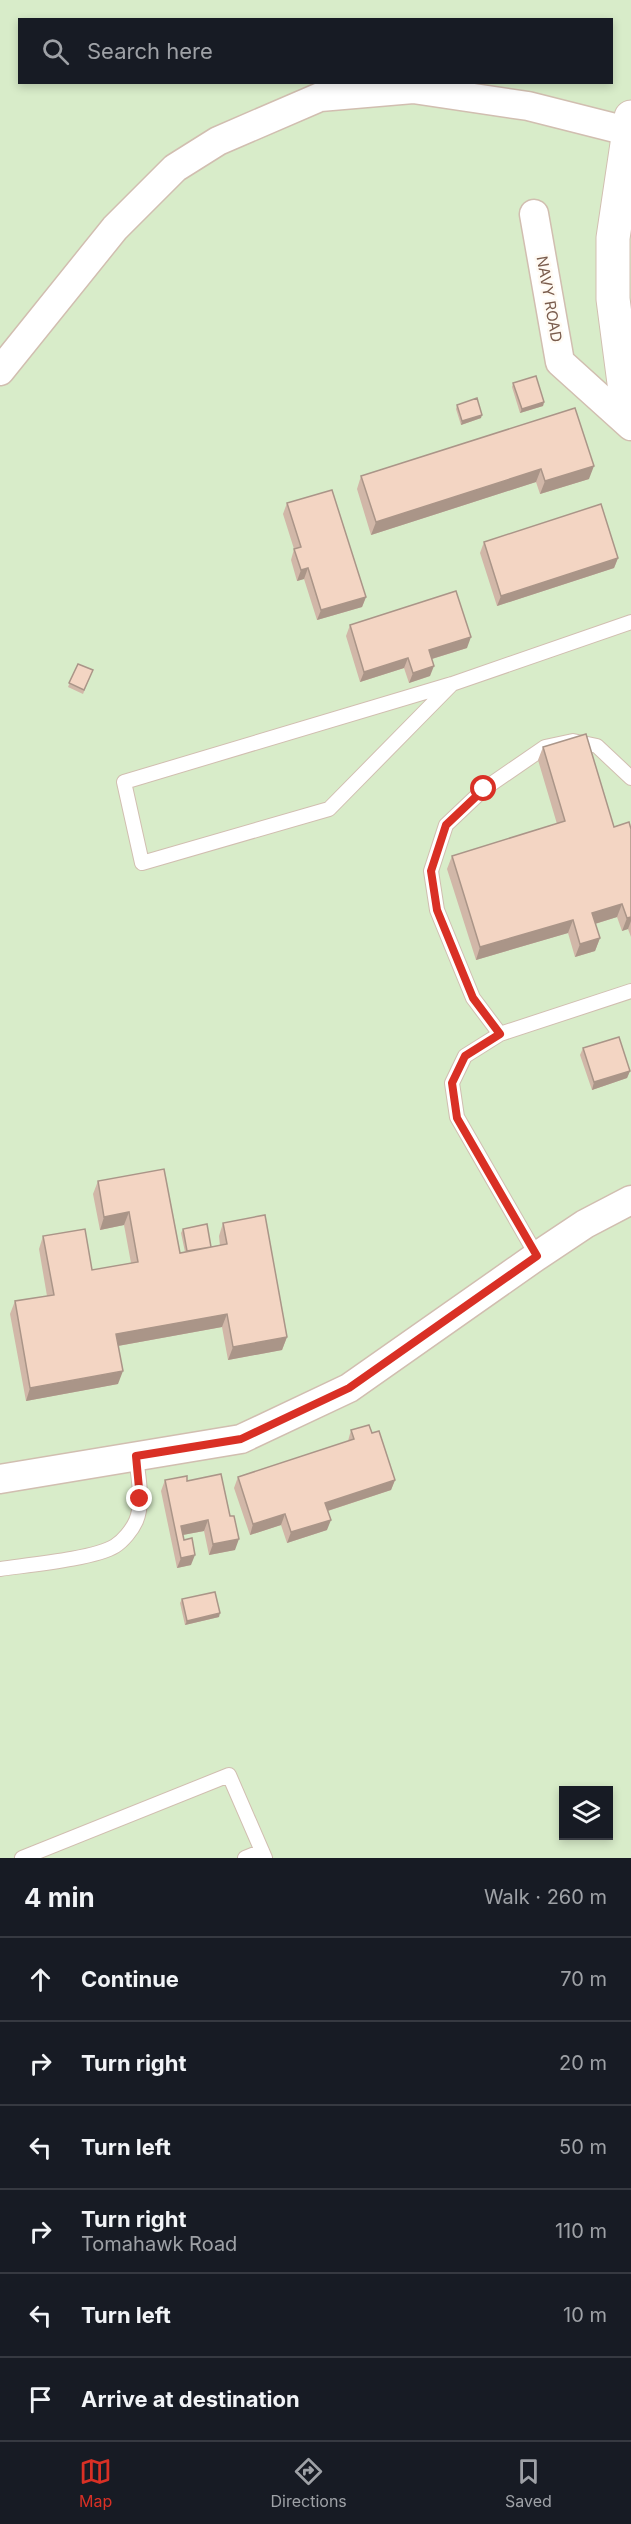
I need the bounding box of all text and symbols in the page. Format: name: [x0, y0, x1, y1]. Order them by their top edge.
search box: [18, 18, 613, 84]
icon: search: [39, 35, 72, 68]
text: Search here: [87, 38, 213, 64]
street label: NAVY ROAD: [533, 254, 566, 343]
route start: [470, 775, 496, 801]
route end: [126, 1485, 152, 1511]
map controls: [559, 1786, 613, 1840]
button: layers: [559, 1786, 613, 1840]
text: 4 min: [24, 1882, 95, 1913]
text: Walk · 260 m: [484, 1885, 607, 1909]
icon: ahead: [24, 1963, 57, 1996]
text: Continue: [81, 1966, 179, 1992]
text: 70 m: [560, 1967, 607, 1991]
icon: right: [24, 2047, 57, 2080]
text: Turn right: [81, 2050, 187, 2076]
text: 20 m: [559, 2051, 607, 2075]
icon: left: [24, 2131, 57, 2164]
text: Turn left: [81, 2134, 171, 2160]
text: 50 m: [559, 2135, 607, 2159]
text: Turn right: [81, 2206, 187, 2232]
icon: right: [24, 2215, 57, 2248]
text: 110 m: [555, 2219, 607, 2243]
text: Tomahawk Road: [81, 2232, 237, 2256]
icon: left: [24, 2299, 57, 2332]
text: Turn left: [81, 2302, 171, 2328]
text: 10 m: [563, 2303, 607, 2327]
icon: arrive: [24, 2383, 57, 2416]
text: Arrive at destination: [81, 2386, 300, 2412]
tab: Map: [79, 2455, 112, 2511]
tab: Directions: [271, 2455, 347, 2511]
tab: Saved: [505, 2455, 552, 2511]

